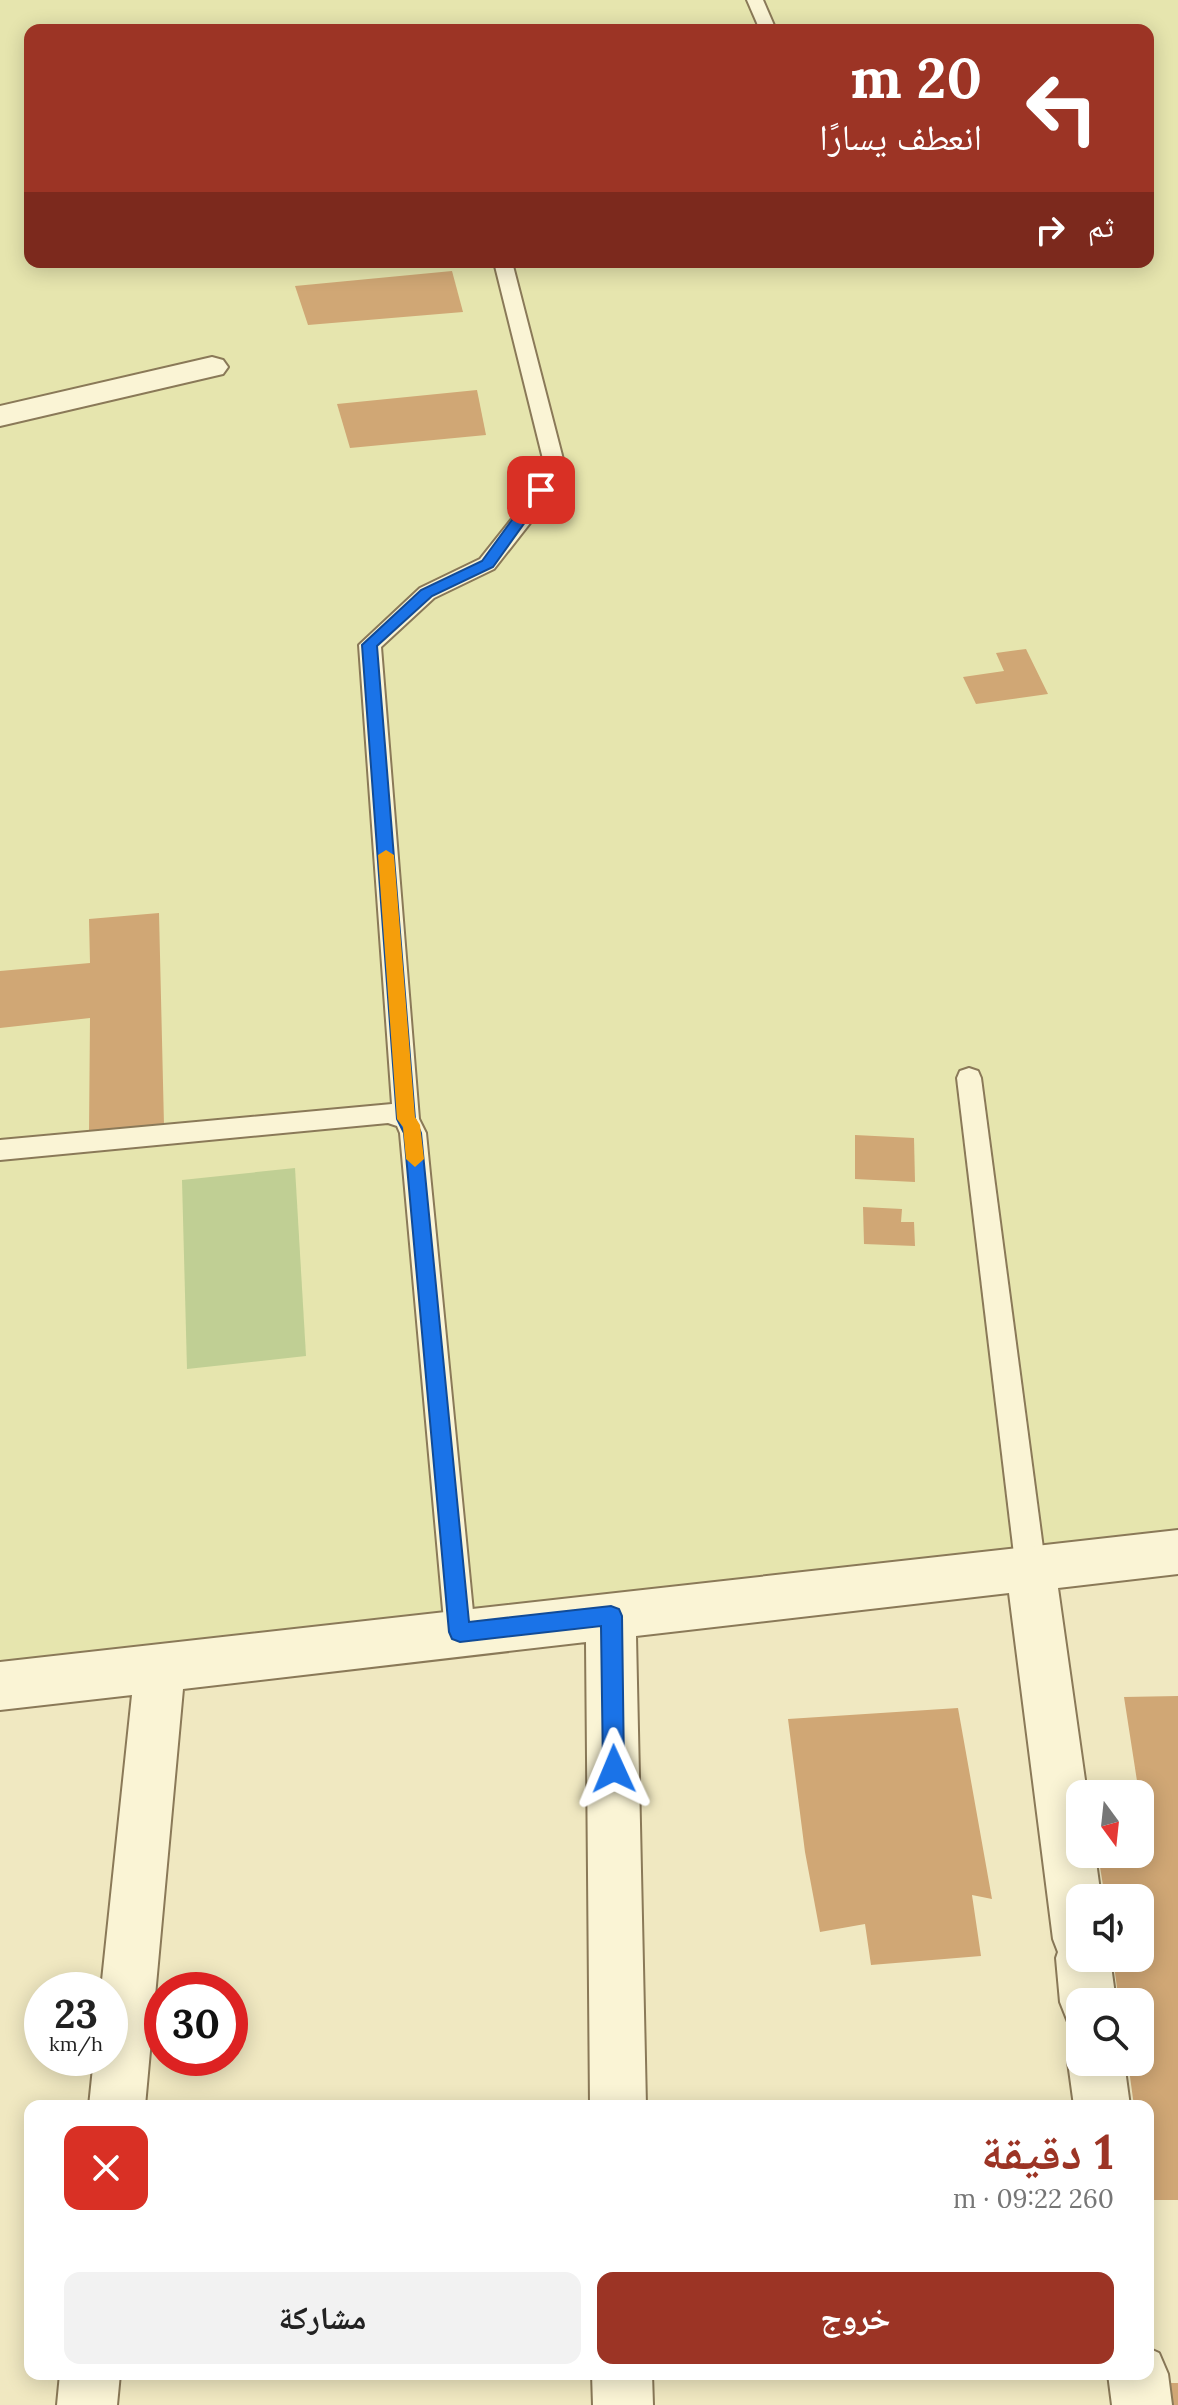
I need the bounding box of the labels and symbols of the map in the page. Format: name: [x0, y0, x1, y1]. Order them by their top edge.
pin: [507, 456, 575, 524]
position arrow: [572, 1727, 656, 1811]
north arrow: [1066, 1780, 1154, 1868]
speed limit sign: 30: [144, 1972, 248, 2076]

